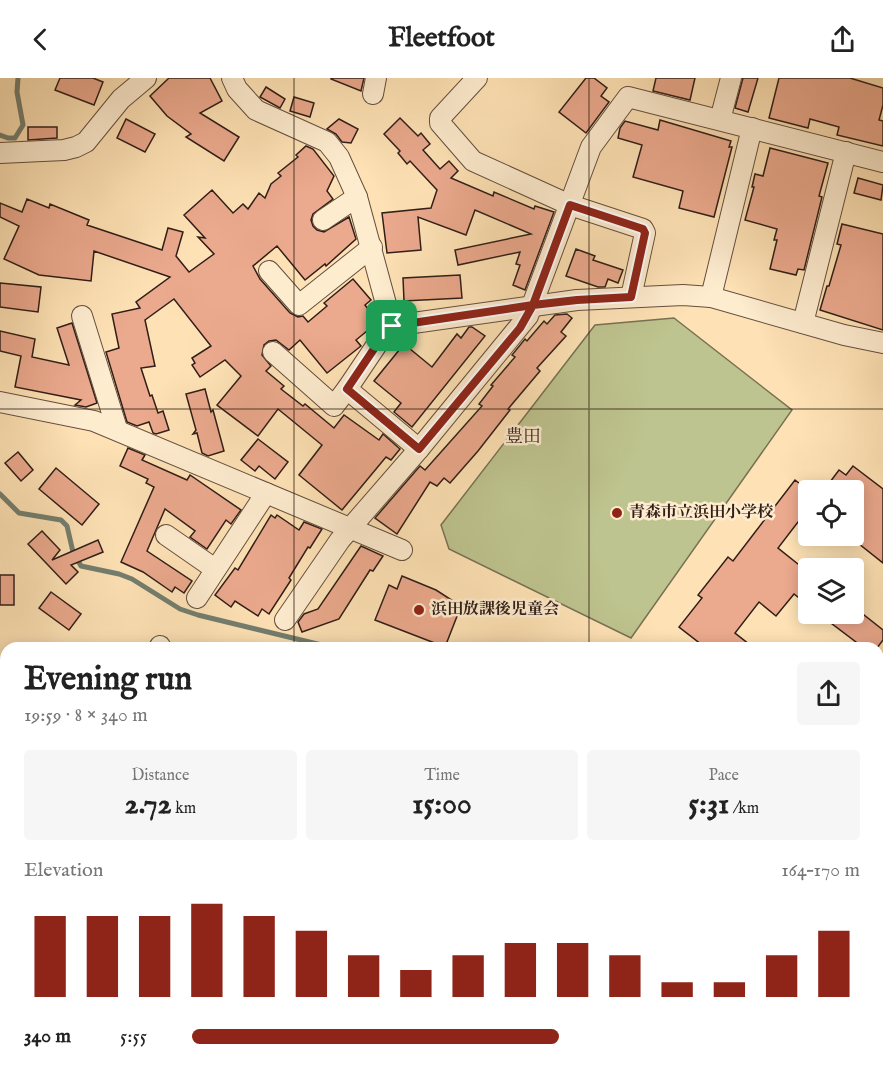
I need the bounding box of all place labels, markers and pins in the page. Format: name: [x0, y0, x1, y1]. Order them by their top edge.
pin: [366, 300, 417, 351]
place label: 青森市立浜田小学校: [629, 503, 774, 523]
marker: 青森市立浜田小学校: [610, 506, 624, 520]
place label: 浜田放課後児童会: [431, 600, 559, 620]
marker: 浜田放課後児童会: [412, 603, 426, 617]

